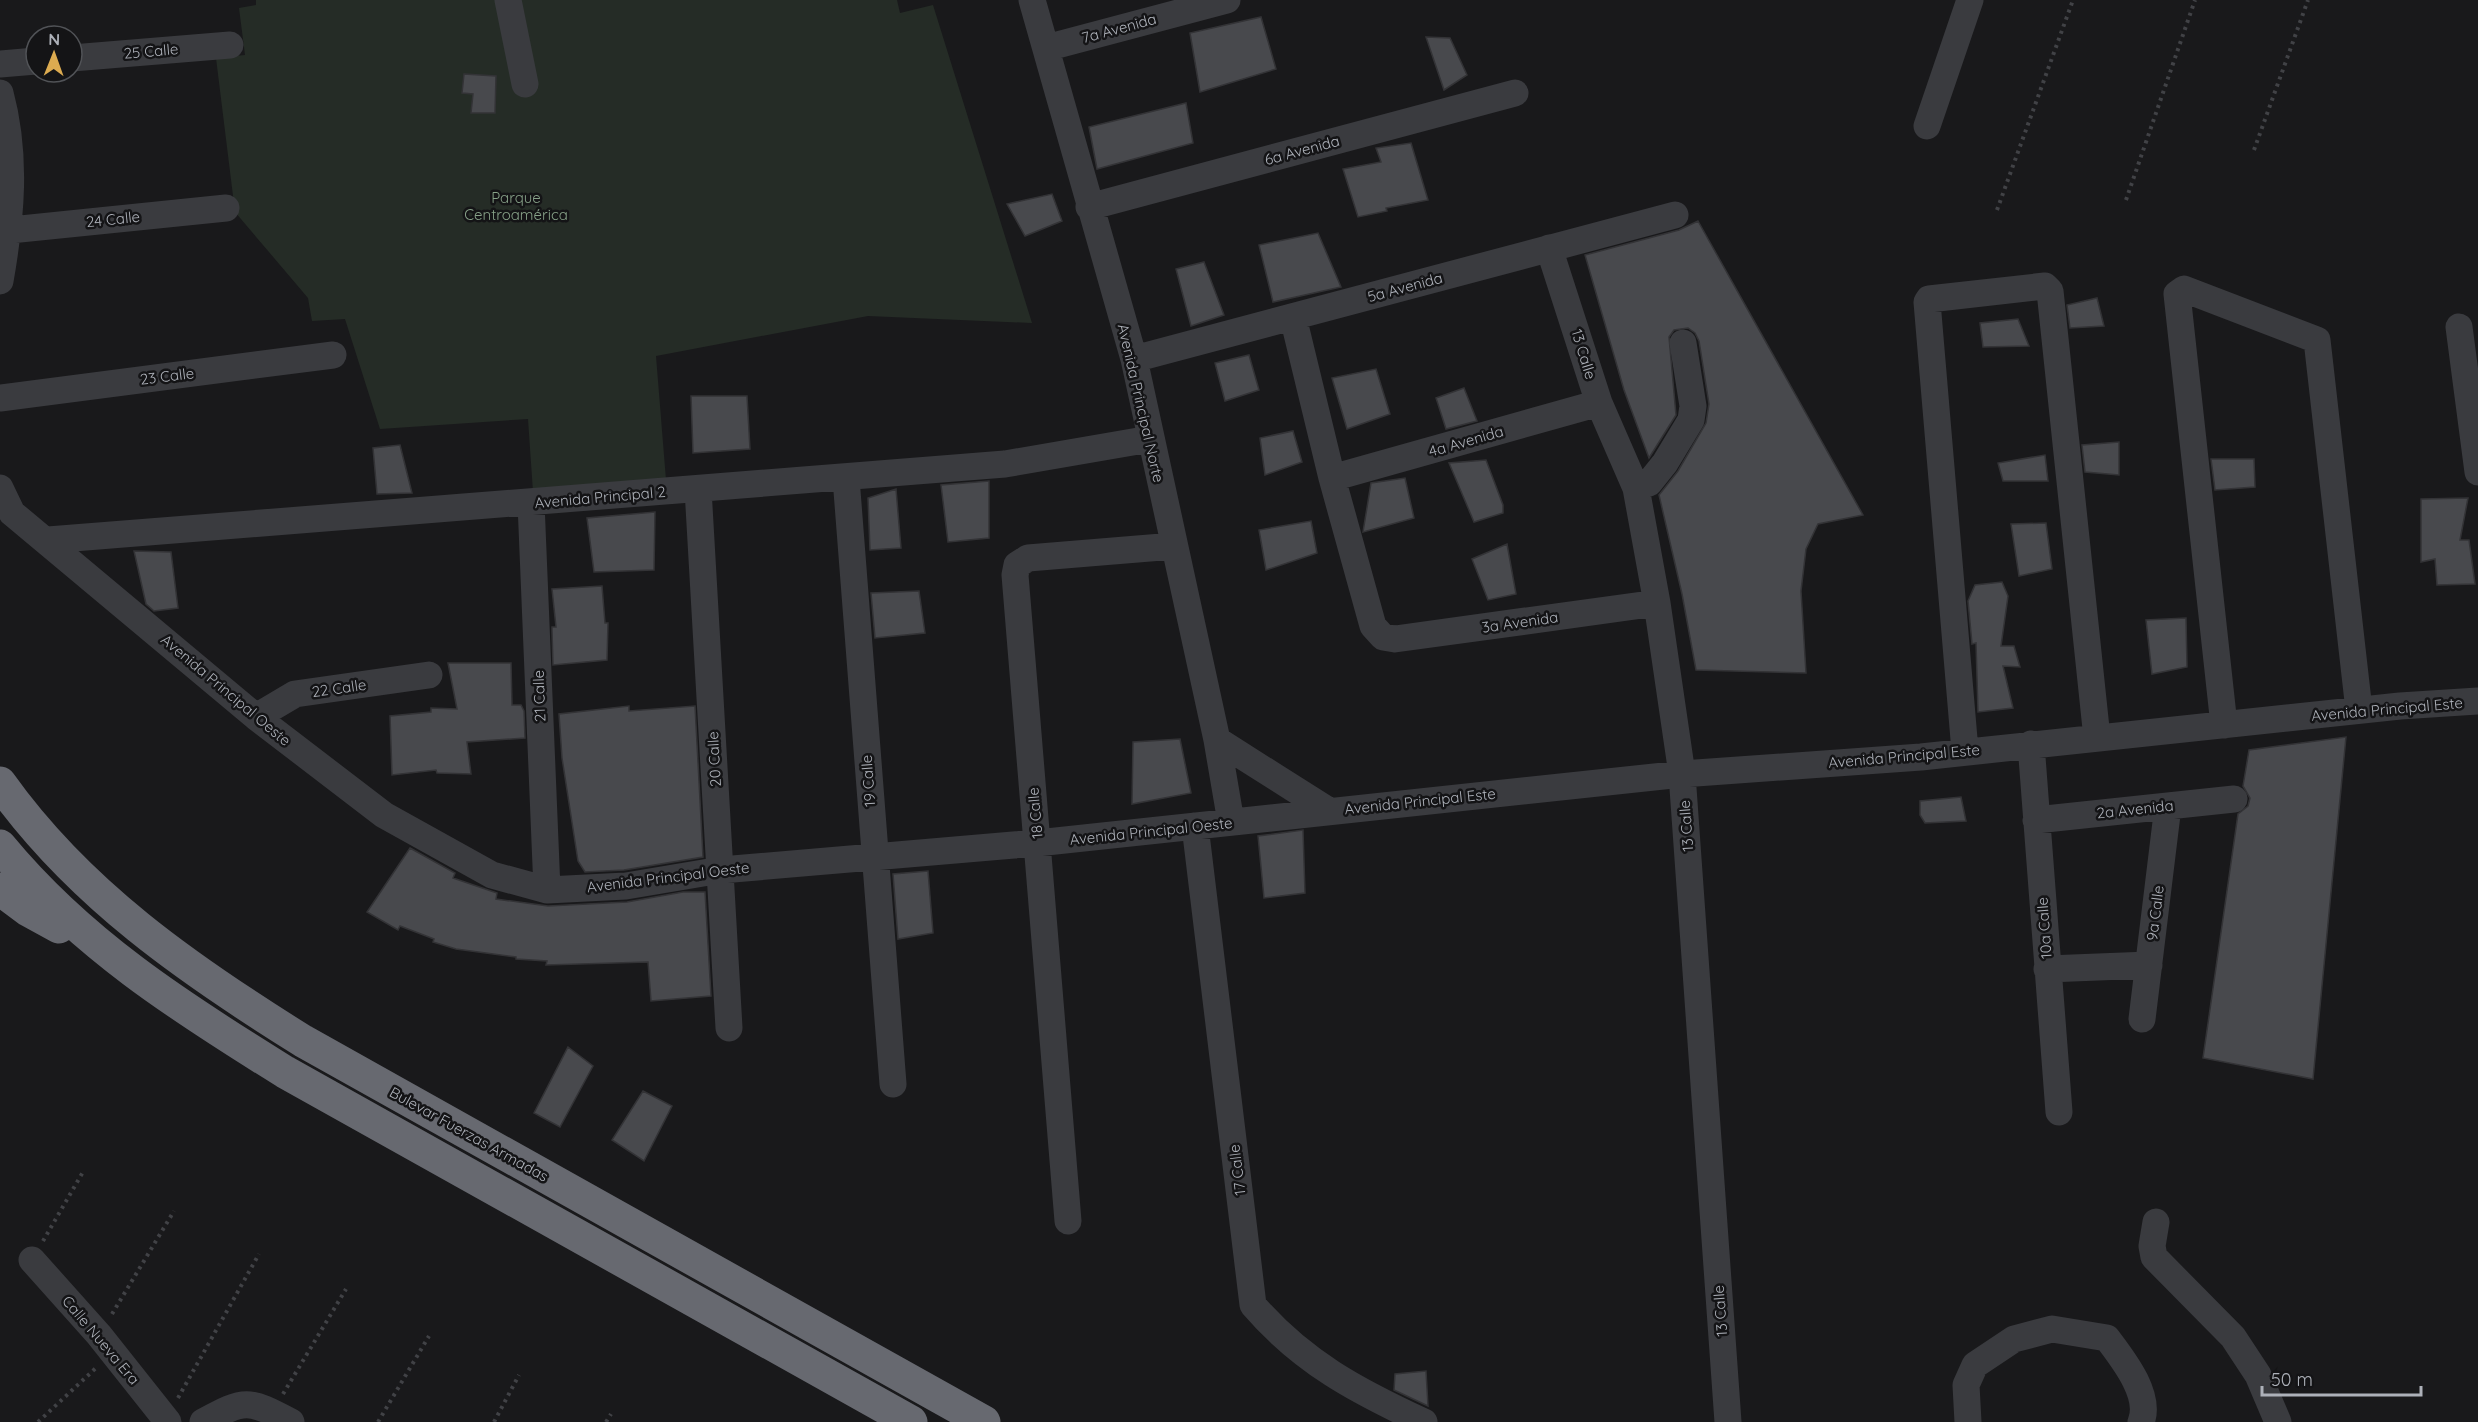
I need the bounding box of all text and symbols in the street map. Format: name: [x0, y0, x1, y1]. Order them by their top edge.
street label: 7a Avenida: [1080, 9, 1158, 47]
north arrow: [24, 24, 84, 84]
text: N: [48, 29, 60, 49]
street label: 25 Calle: [123, 39, 179, 63]
street label: 6a Avenida: [1262, 131, 1342, 169]
park label: Parque Centroamérica: [464, 188, 568, 224]
street label: 24 Calle: [85, 207, 141, 231]
street label: 5a Avenida: [1365, 268, 1445, 306]
street label: Avenida Principal Norte: [1113, 322, 1169, 484]
street label: 13 Calle: [1567, 327, 1601, 381]
street label: 23 Calle: [139, 363, 195, 389]
street label: 4a Avenida: [1426, 421, 1506, 461]
street label: Avenida Principal 2: [534, 482, 666, 512]
street label: 3a Avenida: [1481, 607, 1559, 637]
street label: Avenida Principal Oeste: [157, 630, 295, 750]
street label: 21 Calle: [529, 670, 549, 722]
street label: 22 Calle: [311, 675, 367, 701]
street label: Avenida Principal Este: [2310, 693, 2464, 725]
street label: 20 Calle: [703, 731, 725, 787]
street label: Avenida Principal Este: [1827, 740, 1981, 772]
street label: 19 Calle: [857, 754, 879, 808]
street label: Avenida Principal Este: [1343, 784, 1497, 818]
street label: 18 Calle: [1023, 786, 1047, 840]
street label: 2a Avenida: [2096, 796, 2174, 822]
street label: 13 Calle: [1675, 800, 1697, 852]
street label: Avenida Principal Oeste: [1069, 813, 1233, 849]
street label: Avenida Principal Oeste: [586, 858, 750, 896]
street label: 9a Calle: [2142, 884, 2168, 942]
street label: 10a Calle: [2032, 897, 2056, 959]
street label: Bulevar Fuerzas Armadas: [386, 1082, 552, 1186]
street label: 17 Calle: [1224, 1143, 1250, 1197]
street label: 13 Calle: [1709, 1285, 1731, 1337]
street label: Calle Nueva Era: [58, 1292, 144, 1388]
scale bar: [2262, 1359, 2421, 1397]
text: 50 m: [2271, 1368, 2313, 1391]

